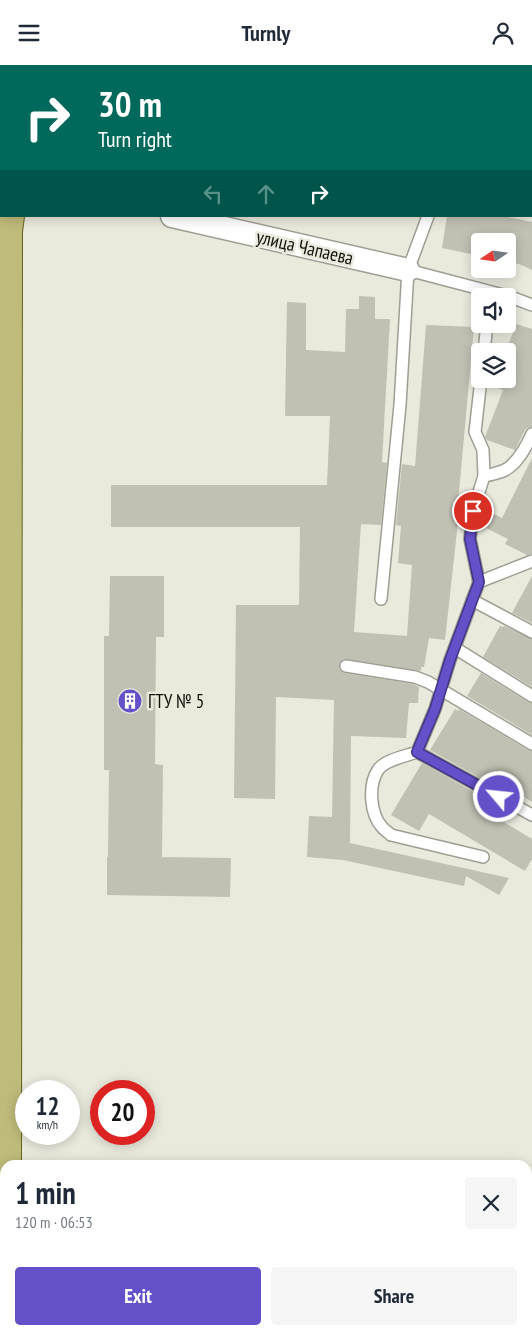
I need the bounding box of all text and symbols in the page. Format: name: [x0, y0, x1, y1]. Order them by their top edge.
icon: menu: [15, 19, 43, 47]
text: Turnly: [242, 19, 290, 47]
icon: person: [489, 19, 517, 47]
text: 30 m: [98, 81, 162, 127]
icon: right: [15, 85, 80, 150]
text: Turn right: [98, 125, 172, 153]
icon: left: [199, 180, 227, 208]
icon: ahead: [252, 180, 280, 208]
icon: right: [305, 180, 333, 208]
street label: улица Чапаева: [254, 224, 356, 270]
north arrow: [471, 233, 516, 277]
map controls: [471, 233, 516, 388]
button: sound: [471, 288, 516, 333]
button: layers: [471, 343, 516, 388]
pin: [452, 490, 494, 532]
icon: arrive: [459, 497, 487, 525]
building icon: ГТУ № 5: [117, 688, 143, 714]
place label: ГТУ № 5: [148, 689, 204, 713]
position arrow: [472, 770, 524, 822]
speed limit sign: 20: [90, 1080, 155, 1145]
text: 12: [36, 1090, 59, 1122]
text: km/h: [37, 1117, 58, 1132]
text: 1 min: [15, 1173, 76, 1212]
button: close: [465, 1177, 517, 1229]
text: 120 m · 06:53: [15, 1212, 93, 1232]
button: Exit: [15, 1267, 261, 1325]
button: Share: [271, 1267, 517, 1325]

